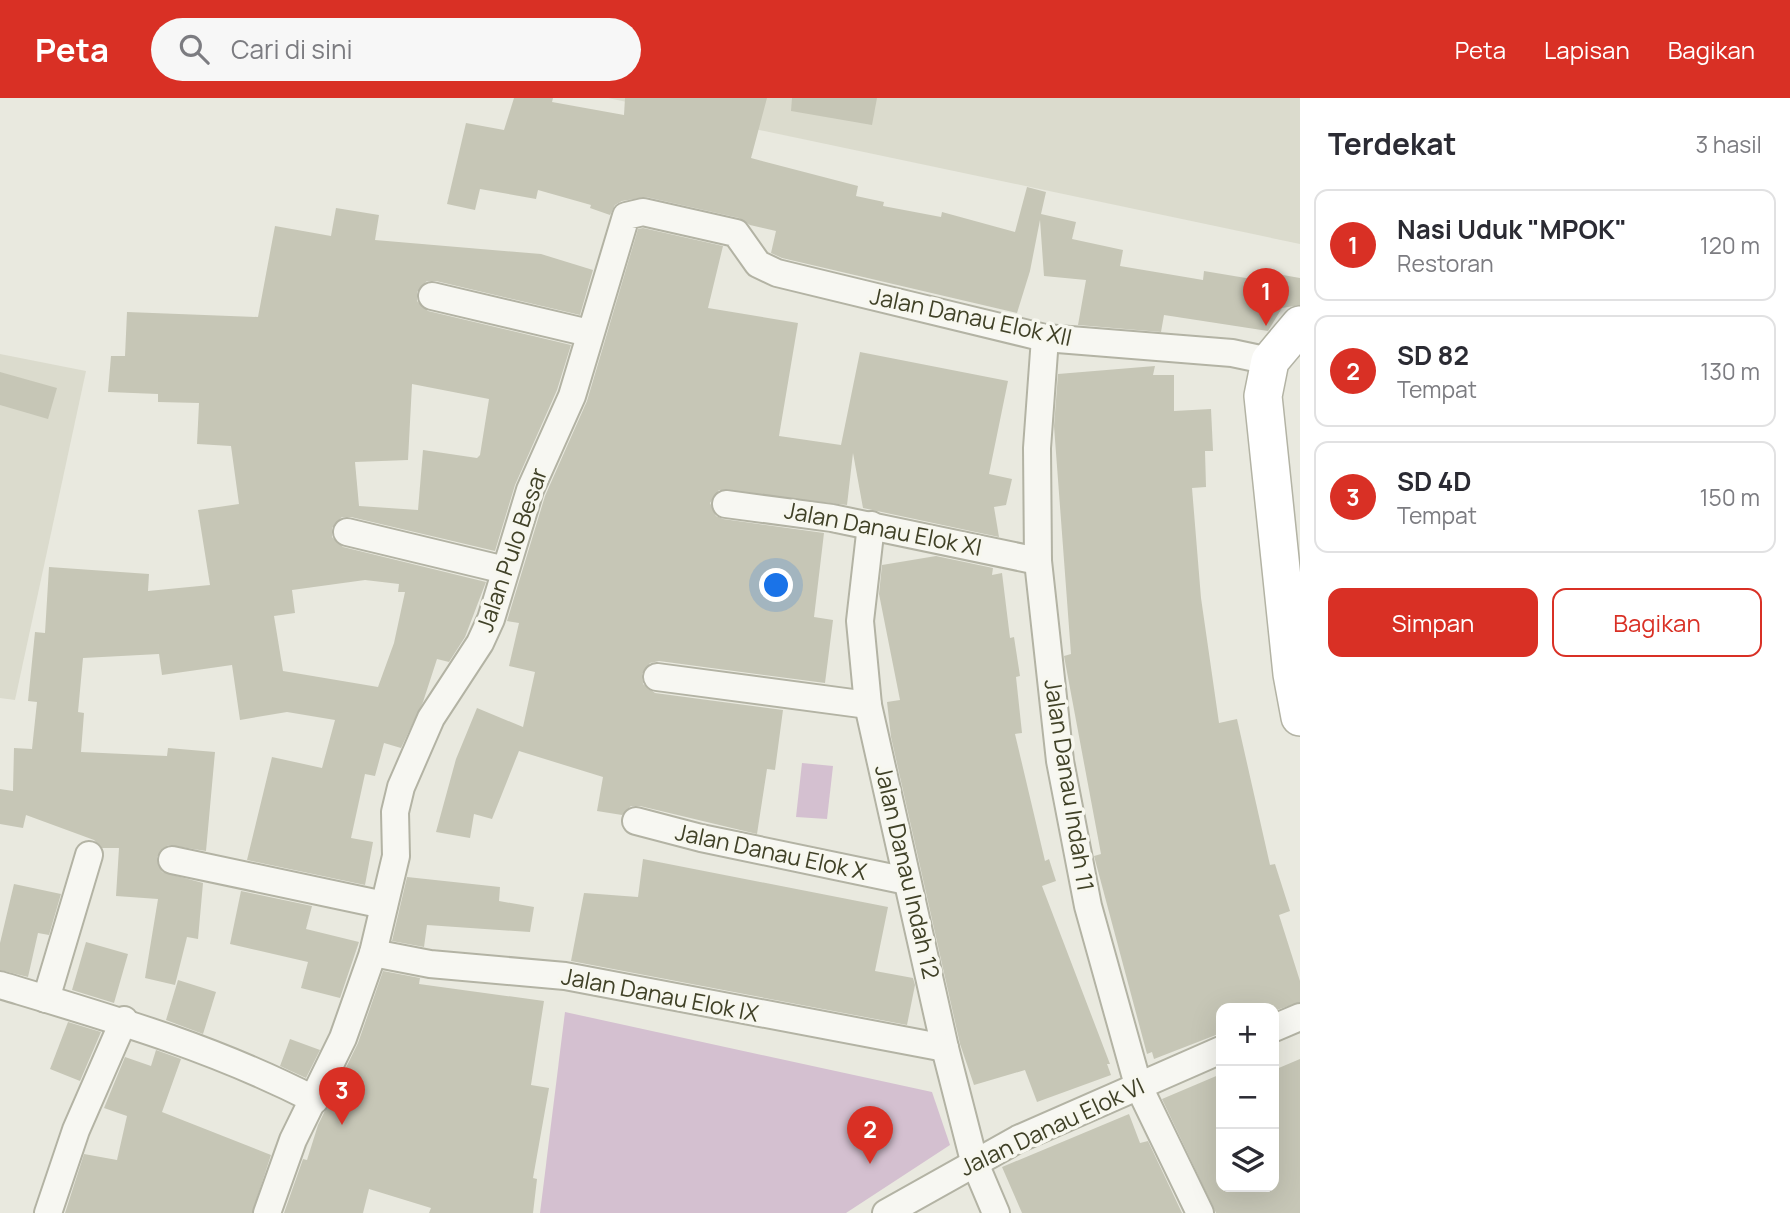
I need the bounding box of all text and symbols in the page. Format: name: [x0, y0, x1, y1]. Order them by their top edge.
search box: [151, 18, 641, 81]
text: Peta: [35, 27, 109, 72]
icon: search: [175, 30, 213, 68]
text: Cari di sini: [231, 31, 353, 67]
text: Peta: [1455, 33, 1506, 66]
text: Lapisan: [1544, 33, 1630, 66]
text: Bagikan: [1668, 33, 1755, 66]
text: Terdekat: [1328, 123, 1457, 164]
text: 3 hasil: [1695, 128, 1762, 160]
text: Nasi Uduk "MPOK": [1397, 211, 1627, 247]
text: 1: [1348, 229, 1358, 261]
text: 120 m: [1700, 229, 1760, 261]
text: Restoran: [1397, 247, 1494, 279]
pin: 1: [1243, 268, 1289, 326]
street label: Jalan Danau Elok XII: [867, 279, 1075, 353]
text: SD 82: [1397, 337, 1469, 373]
text: 2: [1346, 355, 1360, 387]
text: 130 m: [1700, 355, 1760, 387]
text: Tempat: [1397, 373, 1477, 405]
street label: Jalan Pulo Besar: [468, 463, 554, 636]
text: SD 4D: [1397, 463, 1472, 499]
text: 3: [1346, 481, 1360, 513]
text: 150 m: [1700, 481, 1760, 513]
street label: Jalan Danau Elok XI: [782, 493, 984, 563]
text: Tempat: [1397, 499, 1477, 531]
your location: [759, 568, 793, 602]
button: Simpan: [1328, 588, 1538, 657]
button: Bagikan: [1552, 588, 1762, 657]
street label: Jalan Danau Indah 11: [1037, 676, 1103, 893]
street label: Jalan Danau Indah 12: [868, 762, 948, 982]
street label: Jalan Danau Elok X: [673, 815, 870, 887]
street label: Jalan Danau Elok IX: [559, 959, 762, 1029]
map controls: [1216, 1003, 1279, 1192]
button: +: [1216, 1003, 1279, 1066]
button: −: [1216, 1066, 1279, 1129]
pin: 3: [319, 1067, 365, 1125]
street label: Jalan Danau Elok VI: [954, 1069, 1149, 1183]
pin: 2: [847, 1106, 893, 1164]
button: layers: [1216, 1129, 1279, 1192]

